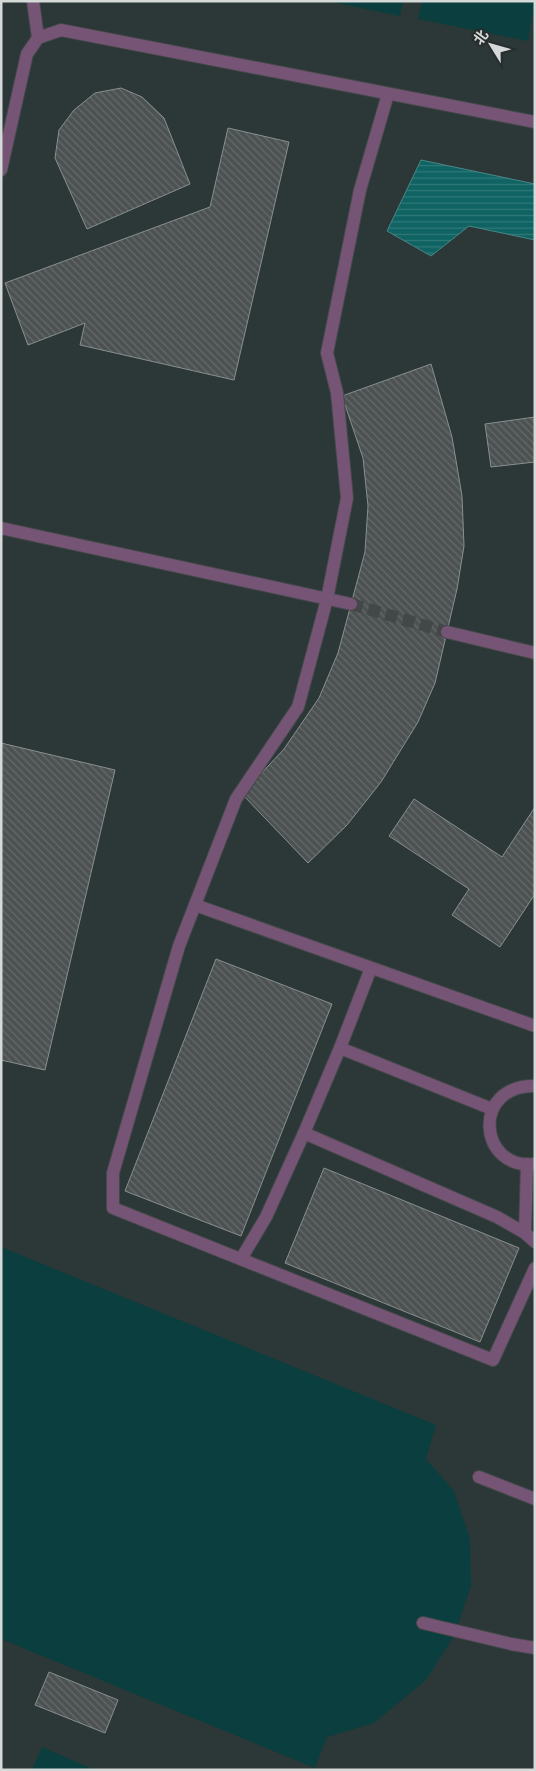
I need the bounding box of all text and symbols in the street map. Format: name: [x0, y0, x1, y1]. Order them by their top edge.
north arrow: [466, 20, 516, 70]
text: 北: [469, 26, 492, 48]

